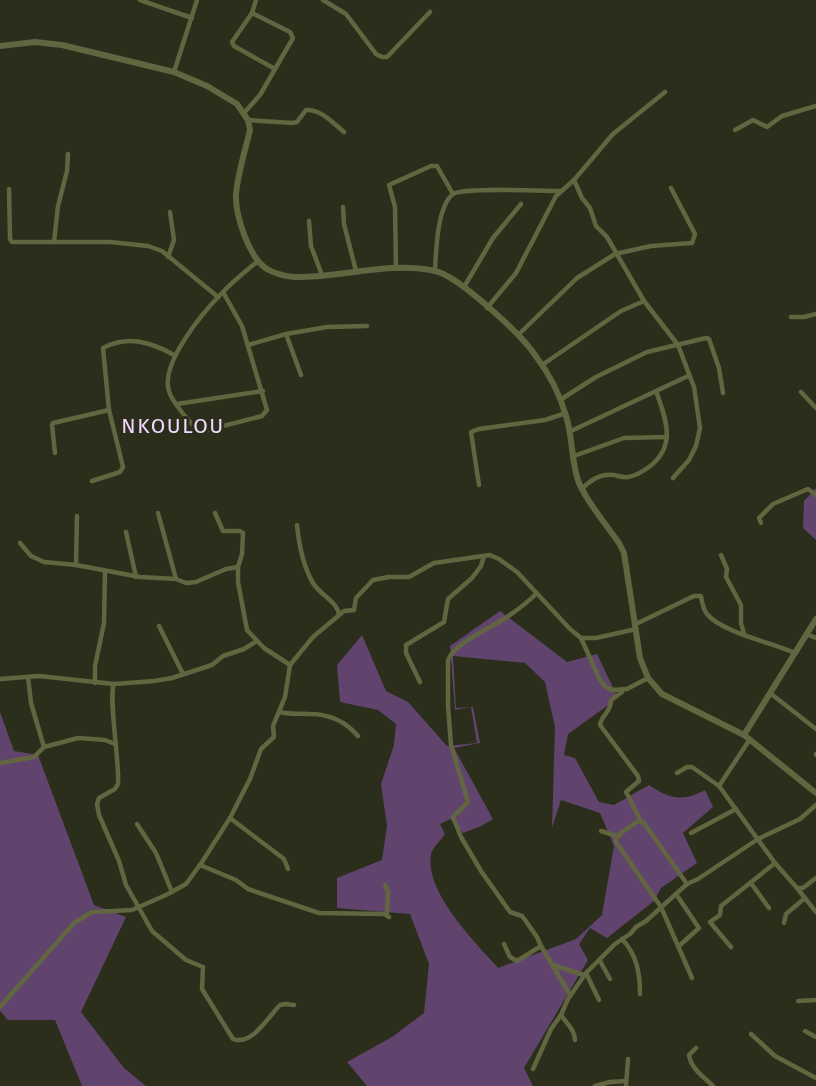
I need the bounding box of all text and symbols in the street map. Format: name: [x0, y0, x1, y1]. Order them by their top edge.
district label: NKOULOU: [121, 413, 225, 439]

